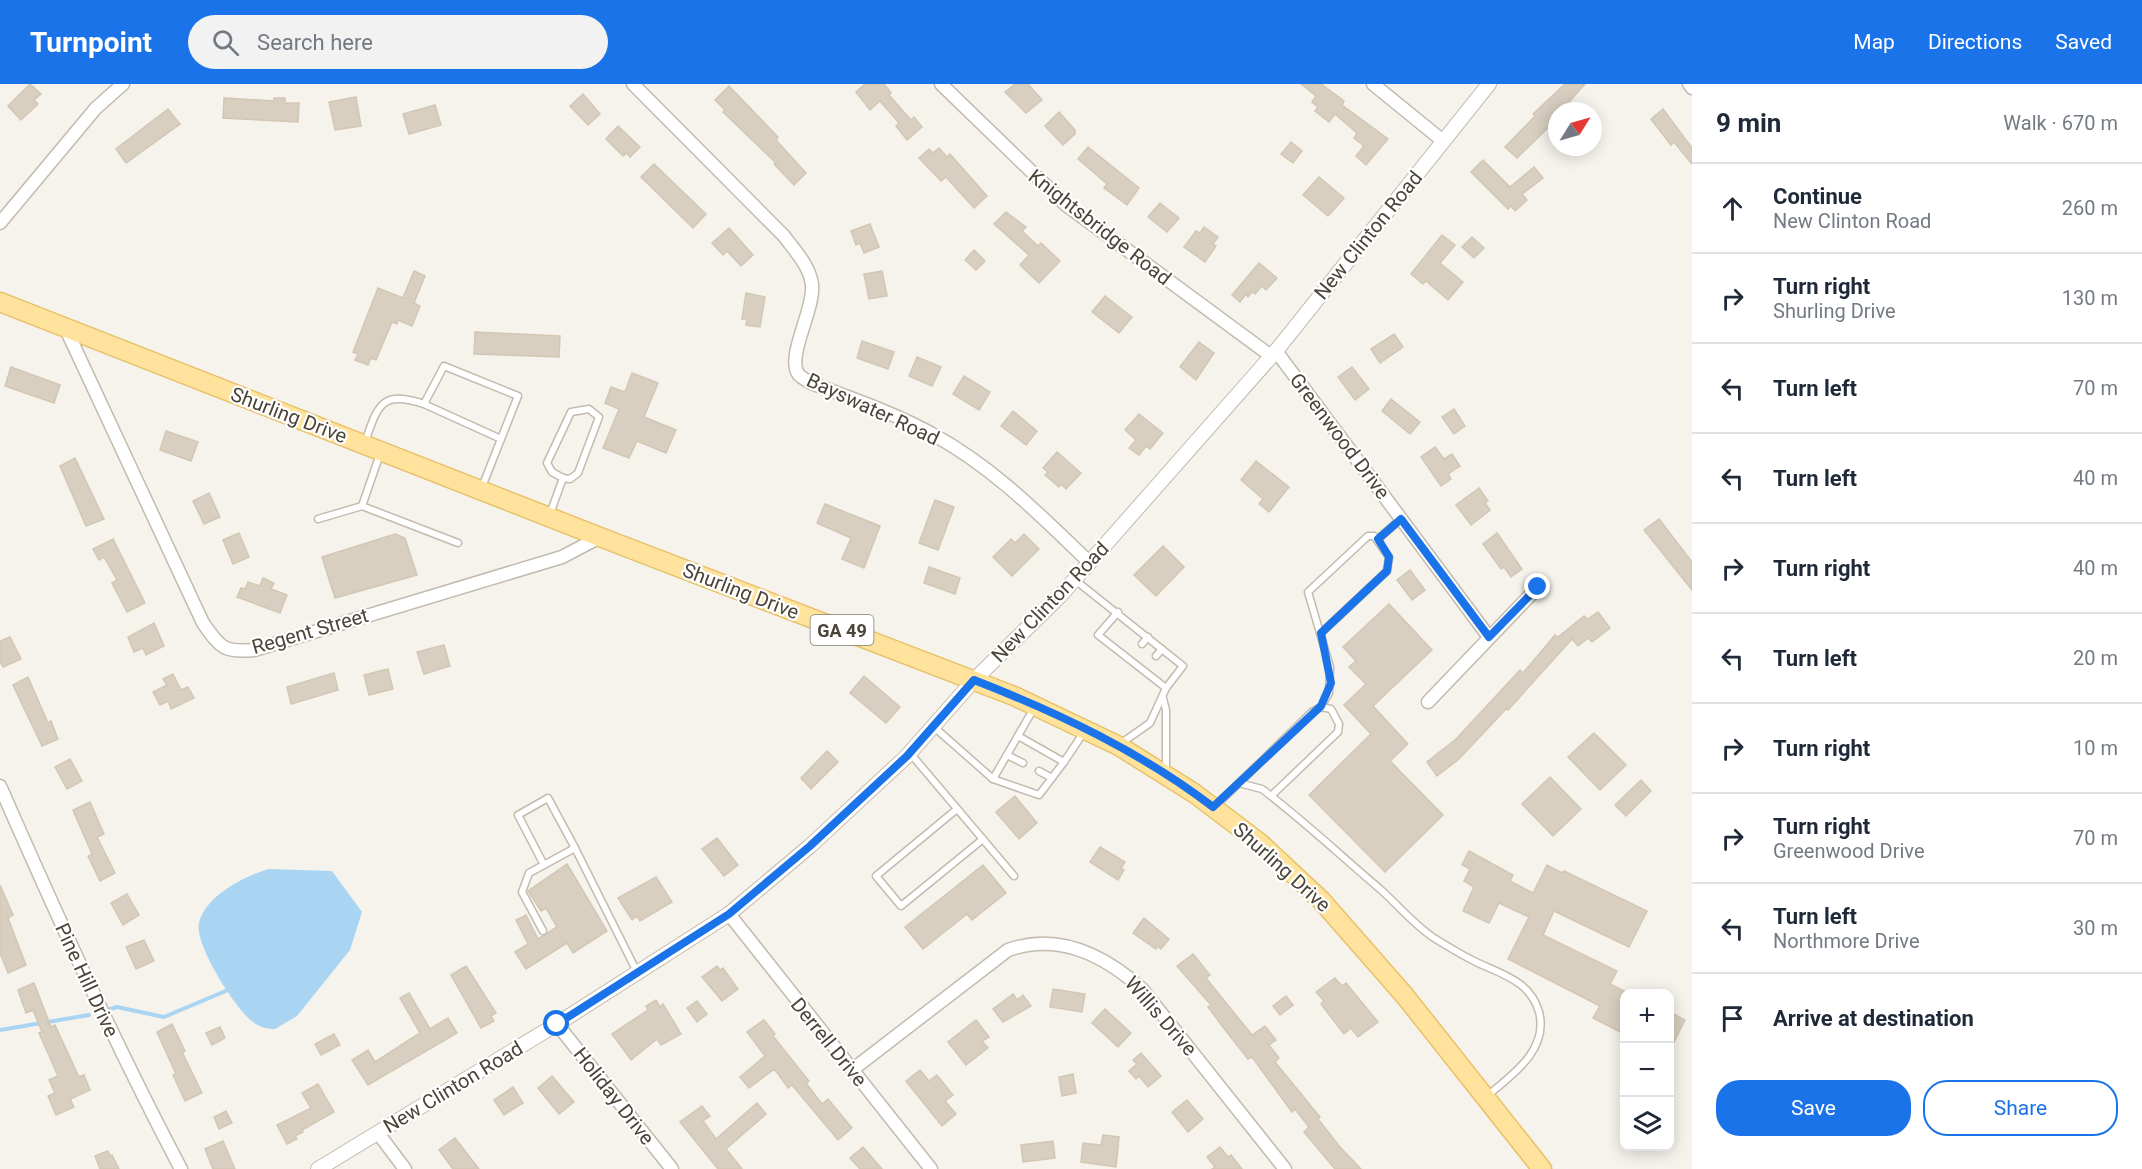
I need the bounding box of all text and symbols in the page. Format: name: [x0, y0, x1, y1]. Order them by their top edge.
search box: [188, 15, 608, 69]
text: Turnpoint: [30, 26, 152, 59]
icon: search: [209, 26, 242, 59]
text: Search here: [257, 30, 373, 55]
text: Map: [1853, 30, 1895, 54]
text: Directions: [1928, 30, 2022, 54]
text: Saved: [2055, 30, 2112, 54]
north arrow: [1548, 102, 1602, 156]
text: 9 min: [1716, 108, 1781, 138]
text: Walk · 670 m: [2003, 111, 2118, 135]
street label: Knightsbridge Road: [1024, 164, 1176, 290]
street label: New Clinton Road: [1309, 166, 1427, 304]
text: Continue: [1773, 184, 1862, 209]
icon: ahead: [1716, 192, 1749, 225]
text: 260 m: [2062, 196, 2118, 220]
text: New Clinton Road: [1773, 209, 1931, 233]
text: Turn right: [1773, 274, 1870, 299]
icon: right: [1716, 282, 1749, 315]
text: 130 m: [2062, 286, 2118, 310]
text: Shurling Drive: [1773, 299, 1896, 323]
street label: Bayswater Road: [803, 368, 943, 450]
street label: Greenwood Drive: [1285, 368, 1395, 504]
icon: left: [1716, 372, 1749, 405]
text: Turn left: [1773, 376, 1857, 401]
text: 70 m: [2073, 376, 2118, 400]
street label: Shurling Drive: [227, 382, 351, 448]
icon: left: [1716, 462, 1749, 495]
text: Turn left: [1773, 466, 1857, 491]
text: 40 m: [2073, 466, 2118, 490]
street label: New Clinton Road: [986, 537, 1114, 667]
icon: right: [1716, 552, 1749, 585]
text: Turn right: [1773, 556, 1870, 581]
text: 40 m: [2073, 556, 2118, 580]
street label: Shurling Drive: [679, 558, 803, 624]
route end: [1524, 573, 1550, 599]
street label: Regent Street: [249, 603, 371, 659]
road number: GA 49: [810, 615, 874, 645]
icon: left: [1716, 642, 1749, 675]
text: Turn left: [1773, 646, 1857, 671]
text: 20 m: [2073, 646, 2118, 670]
icon: right: [1716, 732, 1749, 765]
text: Turn right: [1773, 736, 1870, 761]
text: 10 m: [2073, 736, 2118, 760]
text: Turn right: [1773, 814, 1870, 839]
street label: Shurling Drive: [1228, 817, 1336, 917]
icon: right: [1716, 822, 1749, 855]
text: 70 m: [2073, 826, 2118, 850]
text: Greenwood Drive: [1773, 839, 1924, 863]
text: Turn left: [1773, 904, 1857, 929]
icon: left: [1716, 912, 1749, 945]
text: 30 m: [2073, 916, 2118, 940]
street label: Pine Hill Drive: [50, 919, 124, 1041]
text: Northmore Drive: [1773, 929, 1920, 953]
street label: Willis Drive: [1120, 971, 1202, 1061]
map controls: [1620, 989, 1674, 1151]
button: +: [1620, 989, 1674, 1043]
street label: Derrell Drive: [786, 993, 872, 1091]
icon: arrive: [1716, 1002, 1749, 1035]
text: Arrive at destination: [1773, 1006, 1974, 1031]
route start: [543, 1010, 569, 1036]
street label: New Clinton Road: [379, 1036, 527, 1138]
street label: Holiday Drive: [569, 1043, 659, 1149]
button: −: [1620, 1043, 1674, 1097]
button: Save: [1716, 1080, 1911, 1136]
button: Share: [1923, 1080, 2118, 1136]
button: layers: [1620, 1097, 1674, 1151]

